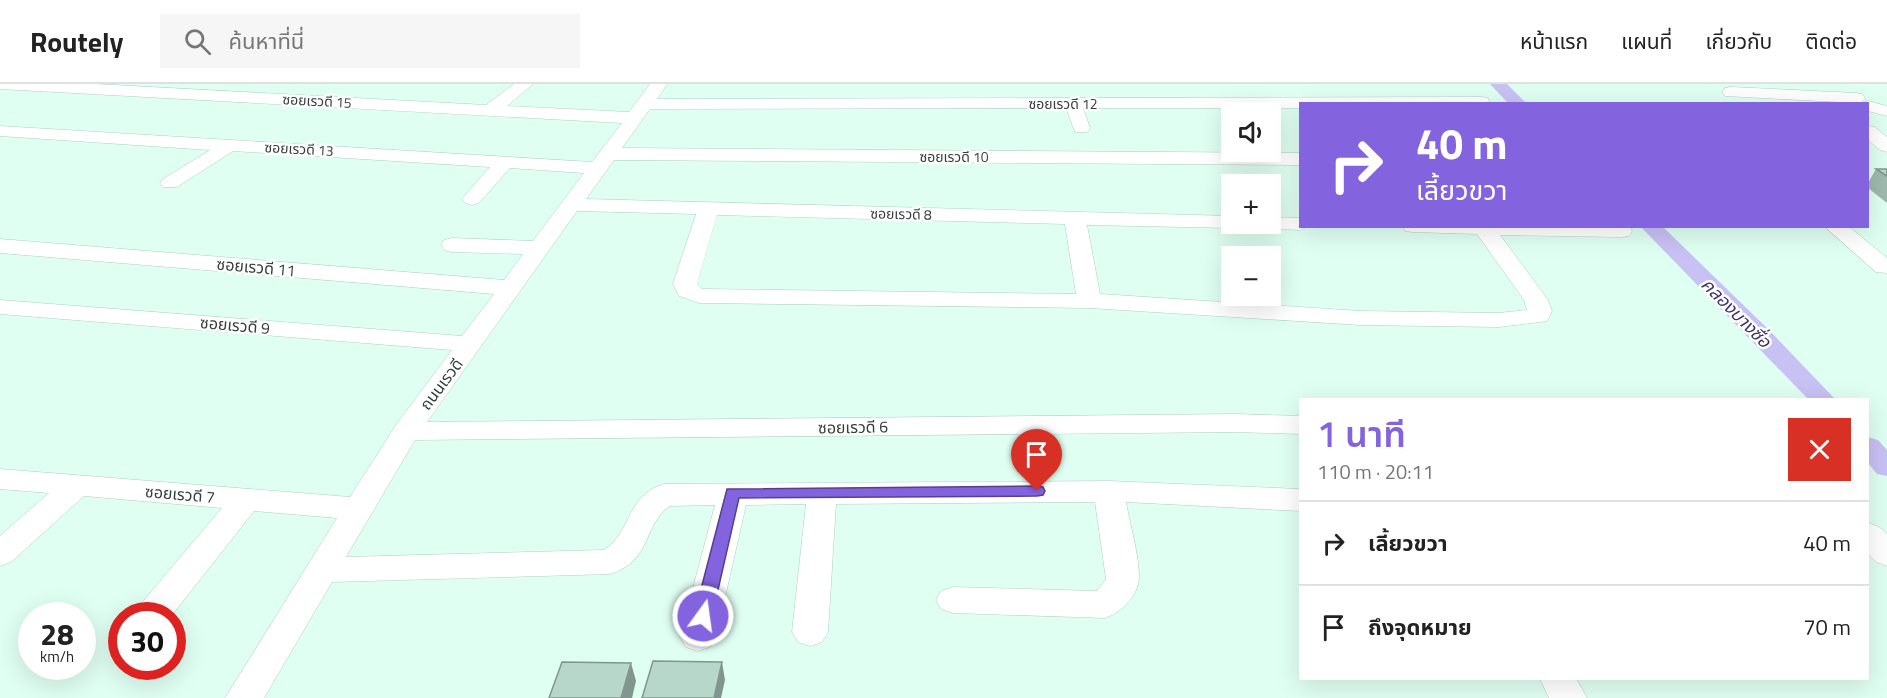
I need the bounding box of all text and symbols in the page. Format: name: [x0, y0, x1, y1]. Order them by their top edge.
search box: [160, 14, 580, 68]
text: Routely: [30, 20, 124, 63]
text: ค้นหาที่นี่: [229, 24, 304, 58]
icon: search: [181, 25, 214, 58]
text: หน้าแรก: [1520, 25, 1588, 57]
text: แผนที่: [1621, 25, 1672, 57]
text: เกี่ยวกับ: [1705, 25, 1772, 57]
text: ติดต่อ: [1805, 25, 1857, 57]
street label: ซอยเรวดี 15: [282, 88, 352, 113]
street label: ซอยเรวดี 12: [1028, 93, 1098, 114]
map controls: [1221, 102, 1281, 306]
button: sound: [1221, 102, 1281, 162]
text: 40 m: [1416, 111, 1508, 175]
icon: right: [1317, 126, 1395, 204]
street label: ซอยเรวดี 13: [264, 136, 334, 161]
street label: ซอยเรวดี 10: [919, 146, 989, 167]
text: เลี้ยวขวา: [1416, 169, 1507, 210]
button: +: [1221, 174, 1281, 234]
street label: ซอยเรวดี 8: [870, 202, 932, 225]
button: −: [1221, 246, 1281, 306]
street label: ซอยเรวดี 11: [216, 252, 296, 282]
water label: คลองบางซื่อ: [1695, 271, 1778, 354]
street label: ซอยเรวดี 9: [199, 310, 271, 340]
street label: ถนนเรวดี: [414, 353, 468, 415]
text: 1 นาที: [1317, 406, 1406, 461]
street label: ซอยเรวดี 6: [818, 414, 888, 440]
button: close: [1788, 418, 1851, 481]
pin: [1011, 429, 1062, 491]
icon: arrive: [1020, 438, 1053, 471]
text: 110 m · 20:11: [1317, 456, 1434, 487]
street label: ซอยเรวดี 7: [144, 479, 216, 509]
text: เลี้ยวขวา: [1368, 526, 1448, 560]
text: 40 m: [1803, 526, 1851, 560]
icon: right: [1317, 527, 1350, 560]
position arrow: [671, 584, 735, 648]
speed limit sign: 30: [108, 602, 186, 680]
text: ถึงจุดหมาย: [1368, 610, 1472, 644]
text: 70 m: [1803, 610, 1851, 644]
text: 28: [40, 611, 74, 657]
icon: arrive: [1317, 611, 1350, 644]
text: km/h: [40, 645, 74, 668]

